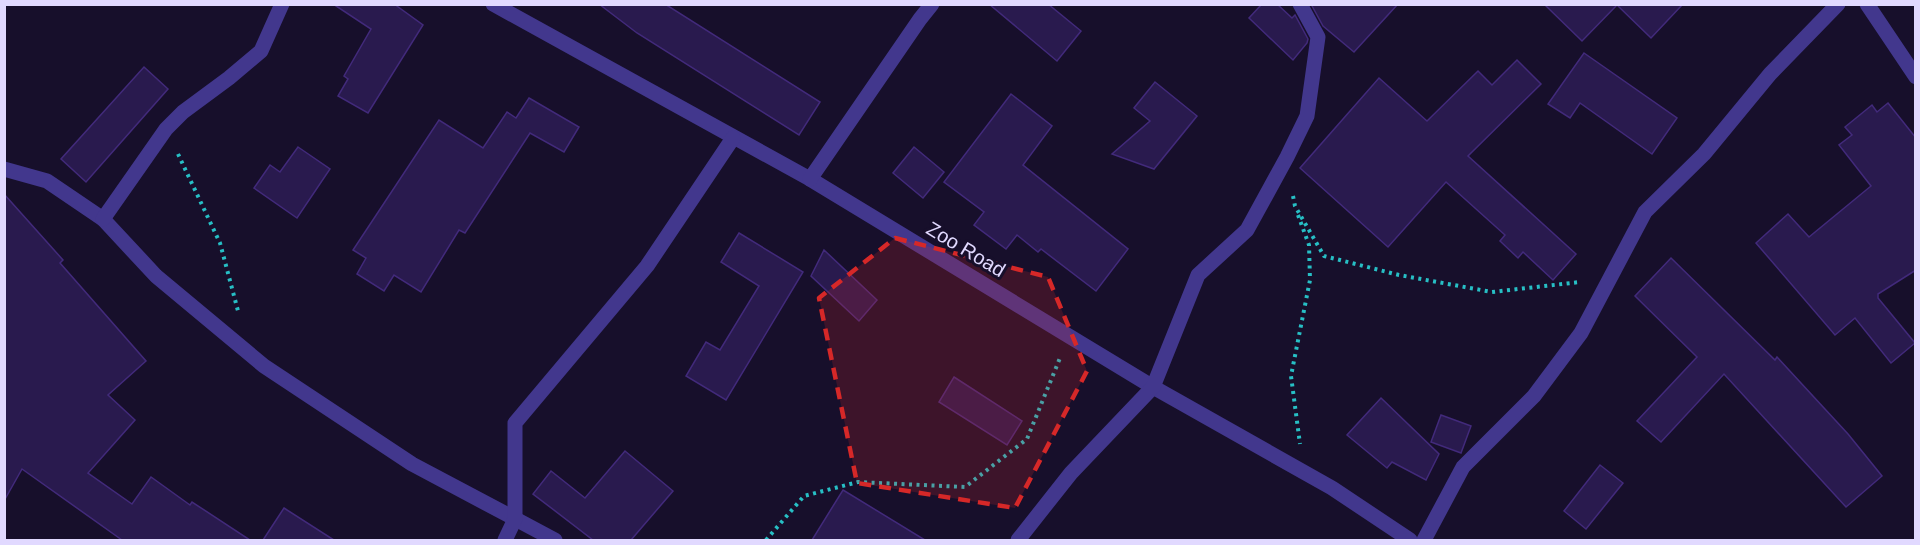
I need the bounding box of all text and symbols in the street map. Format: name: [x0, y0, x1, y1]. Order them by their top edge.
street label: Zoo Road: [923, 217, 1009, 281]

